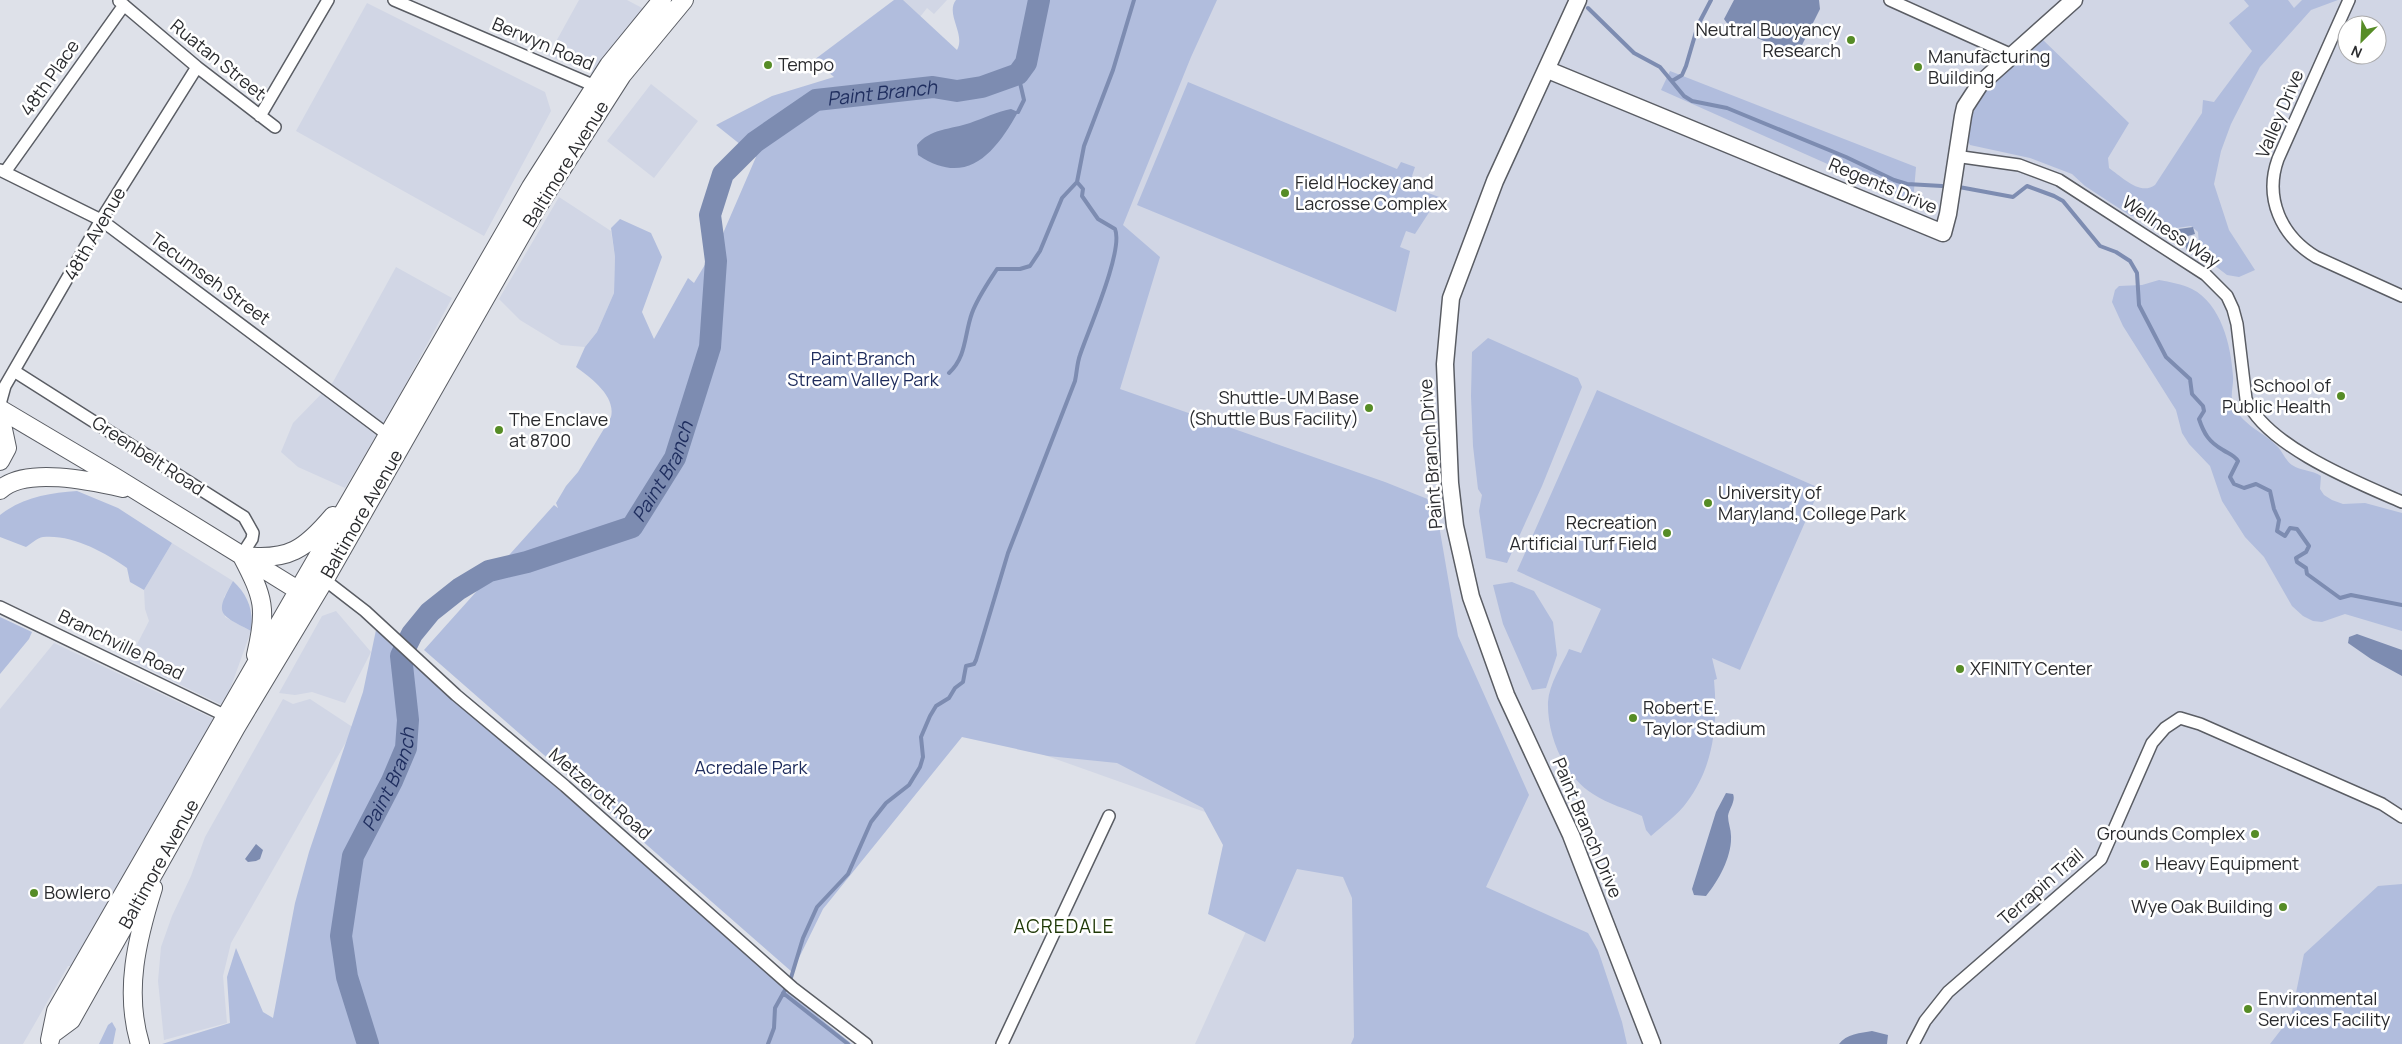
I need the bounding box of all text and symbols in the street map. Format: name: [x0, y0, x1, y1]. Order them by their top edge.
street label: Berwyn Road: [489, 11, 598, 75]
street label: Ruatan Street: [166, 13, 271, 105]
north arrow: [2337, 15, 2387, 65]
place label: Neutral Buoyancy Research: [1695, 17, 1841, 62]
marker: Neutral Buoyancy Research: [1845, 34, 1857, 46]
street label: 48th Place: [14, 35, 84, 120]
text: N: [2348, 42, 2365, 63]
place label: Manufacturing Building: [1928, 44, 2051, 89]
place label: Tempo: [778, 52, 834, 76]
marker: Tempo: [762, 59, 774, 71]
marker: Manufacturing Building: [1912, 61, 1924, 73]
street label: Valley Drive: [2250, 66, 2308, 162]
water label: Paint Branch: [825, 74, 939, 112]
street label: Baltimore Avenue: [517, 96, 614, 231]
street label: Regents Drive: [1825, 151, 1941, 219]
place label: Field Hockey and Lacrosse Complex: [1295, 170, 1448, 215]
street label: 48th Avenue: [58, 182, 131, 285]
marker: Field Hockey and Lacrosse Complex: [1279, 187, 1291, 199]
street label: Wellness Way: [2118, 190, 2226, 273]
street label: Tecumseh Street: [146, 226, 275, 330]
park label: Paint Branch Stream Valley Park: [787, 346, 940, 391]
place label: School of Public Health: [2222, 373, 2332, 418]
street label: Paint Branch Drive: [1413, 378, 1447, 530]
place label: Shuttle-UM Base (Shuttle Bus Facility): [1188, 385, 1359, 430]
marker: School of Public Health: [2335, 390, 2347, 402]
marker: Shuttle-UM Base (Shuttle Bus Facility): [1363, 402, 1375, 414]
place label: The Enclave at 8700: [509, 407, 608, 452]
street label: Greenbelt Road: [88, 410, 209, 500]
water label: Paint Branch: [626, 417, 699, 527]
marker: The Enclave at 8700: [493, 424, 505, 436]
street label: Baltimore Avenue: [315, 445, 408, 582]
place label: University of Maryland, College Park: [1718, 480, 1907, 525]
marker: University of Maryland, College Park: [1702, 497, 1714, 509]
place label: Recreation Artificial Turf Field: [1509, 510, 1657, 555]
marker: Recreation Artificial Turf Field: [1661, 527, 1673, 539]
street label: Branchville Road: [55, 603, 188, 685]
place label: XFINITY Center: [1970, 656, 2093, 680]
marker: XFINITY Center: [1954, 663, 1966, 675]
place label: Robert E. Taylor Stadium: [1643, 695, 1766, 740]
marker: Robert E. Taylor Stadium: [1627, 712, 1639, 724]
water label: Paint Branch: [355, 726, 420, 835]
street label: Metzerott Road: [544, 742, 657, 845]
street label: Paint Branch Drive: [1548, 754, 1628, 901]
park label: Acredale Park: [694, 755, 809, 779]
street label: Baltimore Avenue: [113, 794, 204, 933]
place label: Grounds Complex: [2097, 821, 2246, 845]
marker: Grounds Complex: [2249, 828, 2261, 840]
street label: Terrapin Trail: [1992, 842, 2088, 930]
place label: Heavy Equipment: [2155, 851, 2299, 875]
marker: Heavy Equipment: [2139, 858, 2151, 870]
place label: Bowlero: [44, 880, 111, 904]
marker: Bowlero: [28, 887, 40, 899]
place label: Wye Oak Building: [2131, 894, 2273, 918]
marker: Wye Oak Building: [2277, 901, 2289, 913]
district label: ACREDALE: [1013, 913, 1115, 939]
place label: Environmental Services Facility: [2258, 986, 2391, 1031]
marker: Environmental Services Facility: [2242, 1003, 2254, 1015]

